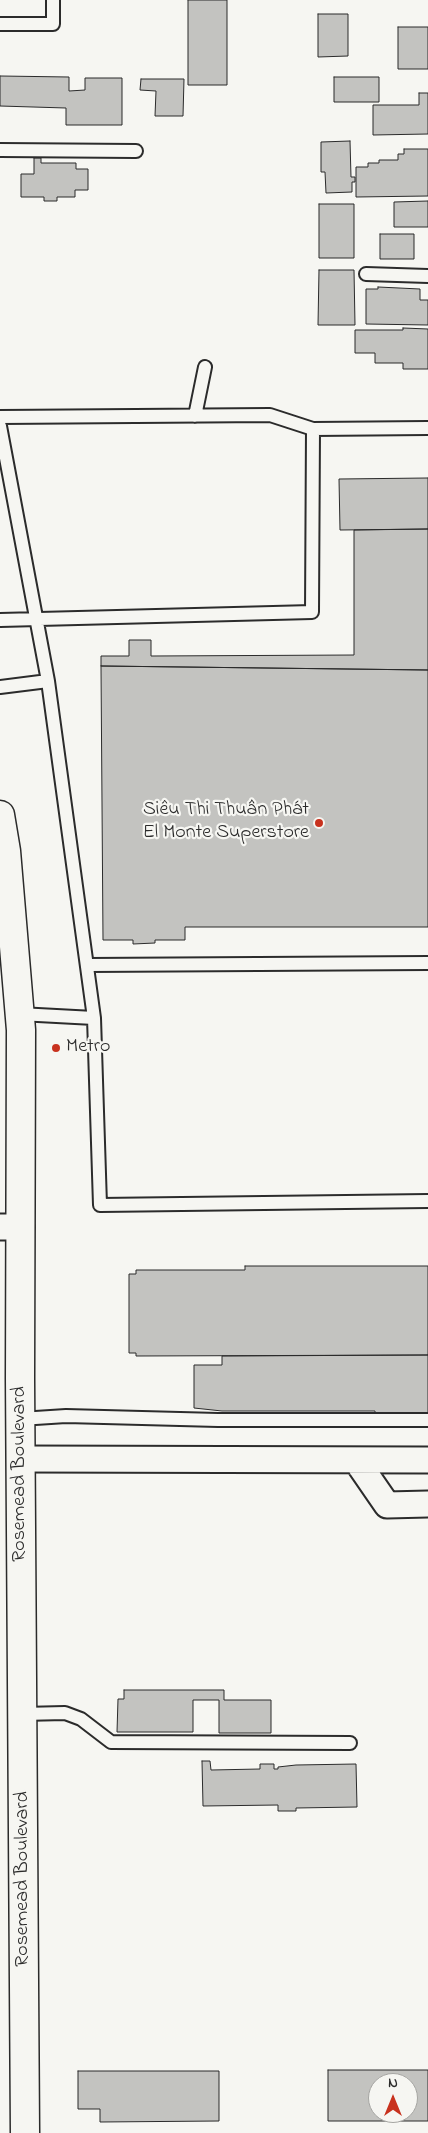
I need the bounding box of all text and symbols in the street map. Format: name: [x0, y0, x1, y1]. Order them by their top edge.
place label: Siêu Thi Thuân Phát El Monte Superstore: [143, 799, 309, 846]
marker: Siêu Thi Thuân Phát El Monte Superstore: [313, 817, 325, 829]
place label: Metro: [66, 1036, 110, 1060]
marker: Metro: [50, 1042, 62, 1054]
street label: Rosemead Boulevard: [9, 1386, 33, 1562]
street label: Rosemead Boulevard: [12, 1791, 36, 1967]
north arrow: [368, 2073, 418, 2123]
text: N: [388, 2073, 398, 2094]

